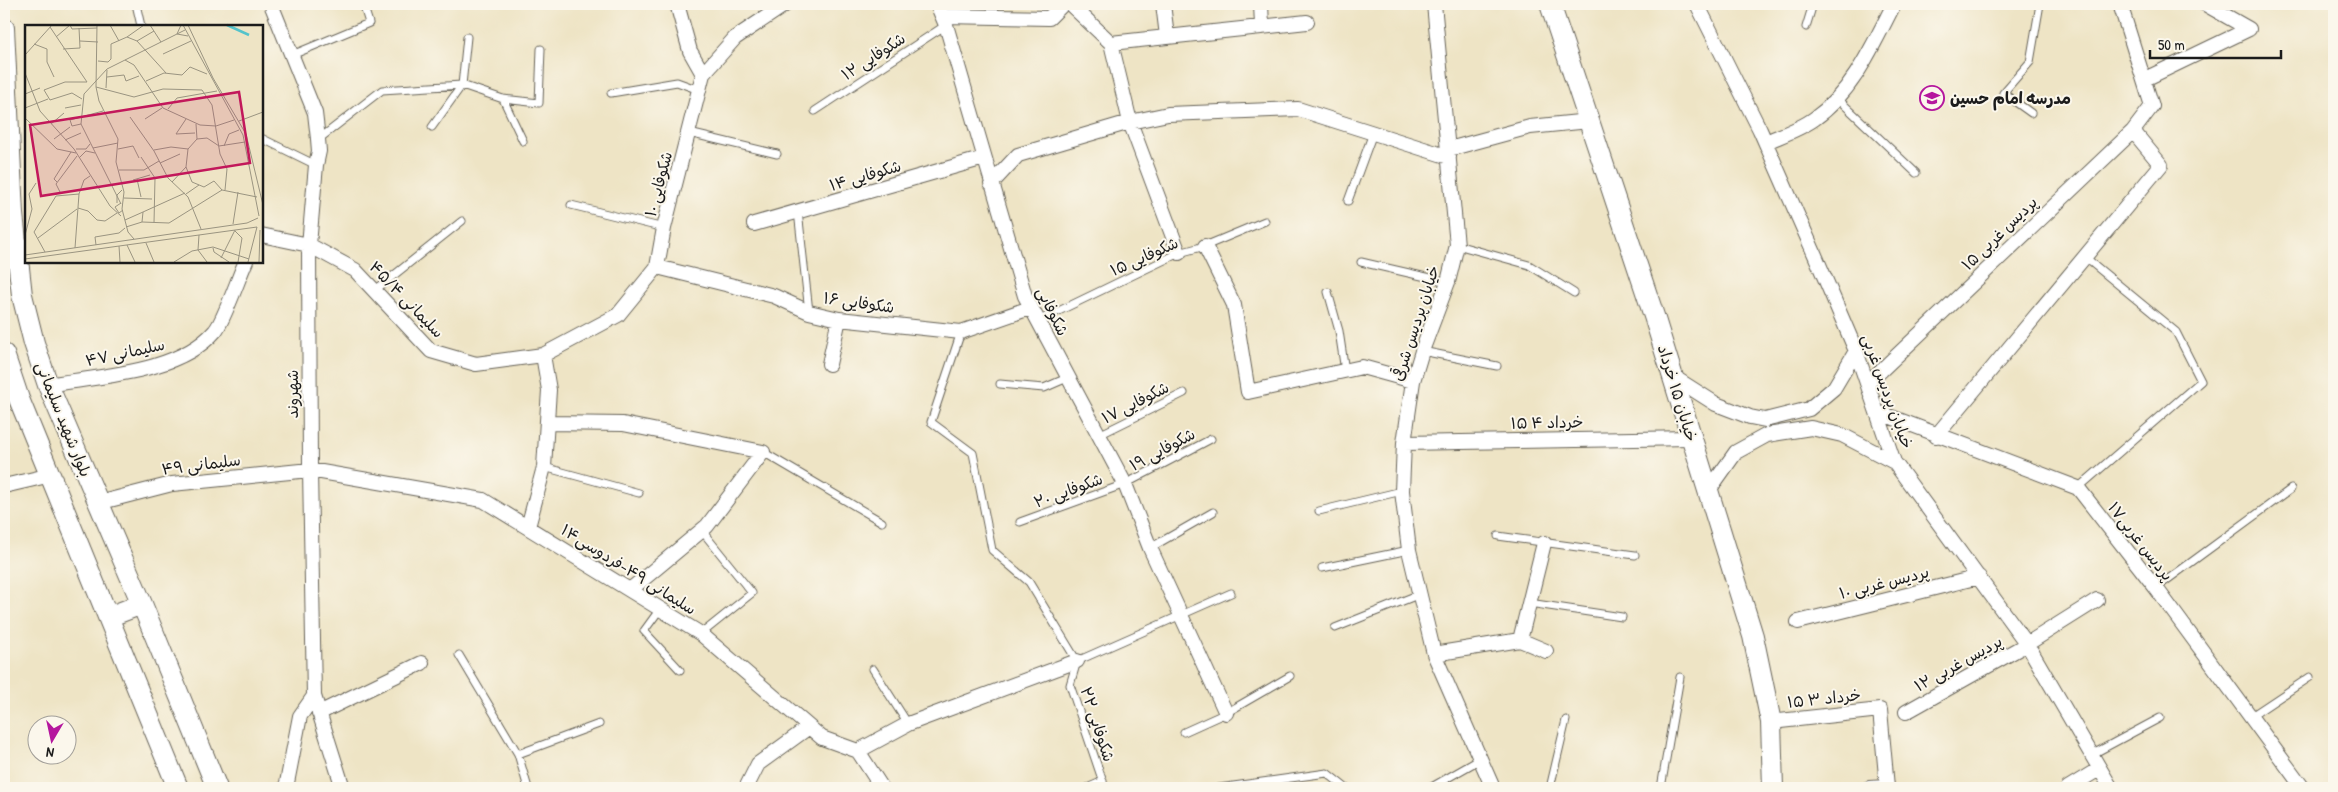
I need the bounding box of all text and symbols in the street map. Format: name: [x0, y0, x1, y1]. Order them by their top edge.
inset map: [25, 25, 262, 262]
street label: شکوفایی ۱۲: [837, 27, 909, 85]
scale bar: [2150, 28, 2282, 60]
text: 50 m: [2158, 34, 2185, 55]
school or university icon: مدرسه امام حسین: [1919, 85, 1945, 111]
place label: مدرسه امام حسین: [1950, 87, 2071, 111]
street label: شکوفایی ۱۰: [639, 149, 677, 219]
street label: شکوفایی ۱۴: [827, 154, 903, 196]
street label: پردیس غربی ۱۵: [1956, 191, 2042, 275]
street label: شکوفایی ۱۵: [1106, 231, 1182, 281]
street label: سلیمانی ۴۵/۴: [365, 256, 449, 342]
street label: خیابان پردیس شرقی: [1386, 262, 1444, 384]
street label: شکوفایی: [1032, 283, 1074, 339]
street label: شکوفایی ۱۶: [822, 286, 896, 318]
street label: خیابان پردیس غربی: [1857, 331, 1919, 451]
street label: سلیمانی ۴۷: [83, 333, 167, 371]
street label: خیابان ۱۵ خرداد: [1653, 342, 1703, 444]
street label: بلوار شهید سلیمانی: [31, 358, 97, 480]
street label: شهروند: [281, 370, 303, 419]
street label: شکوفایی ۱۷: [1098, 376, 1172, 428]
street label: ۱۵ خرداد ۴: [1510, 410, 1584, 434]
street label: شکوفایی ۱۹: [1125, 422, 1199, 476]
street label: سلیمانی ۴۹: [160, 448, 242, 480]
street label: شکوفایی ۲۰: [1030, 467, 1106, 513]
street label: پردیس غربی۱۷: [2103, 497, 2179, 585]
street label: سلیمانی ۴۹-فردوسی۱۴: [557, 518, 701, 620]
street label: پردیس غربی ۱۰: [1837, 560, 1931, 604]
street label: پردیس غربی ۱۲: [1910, 630, 2006, 696]
street label: ۱۵ خرداد ۳: [1786, 683, 1862, 713]
street label: شکوفایی ۲۲: [1076, 684, 1120, 764]
north arrow: [28, 714, 78, 764]
text: N: [44, 743, 55, 763]

